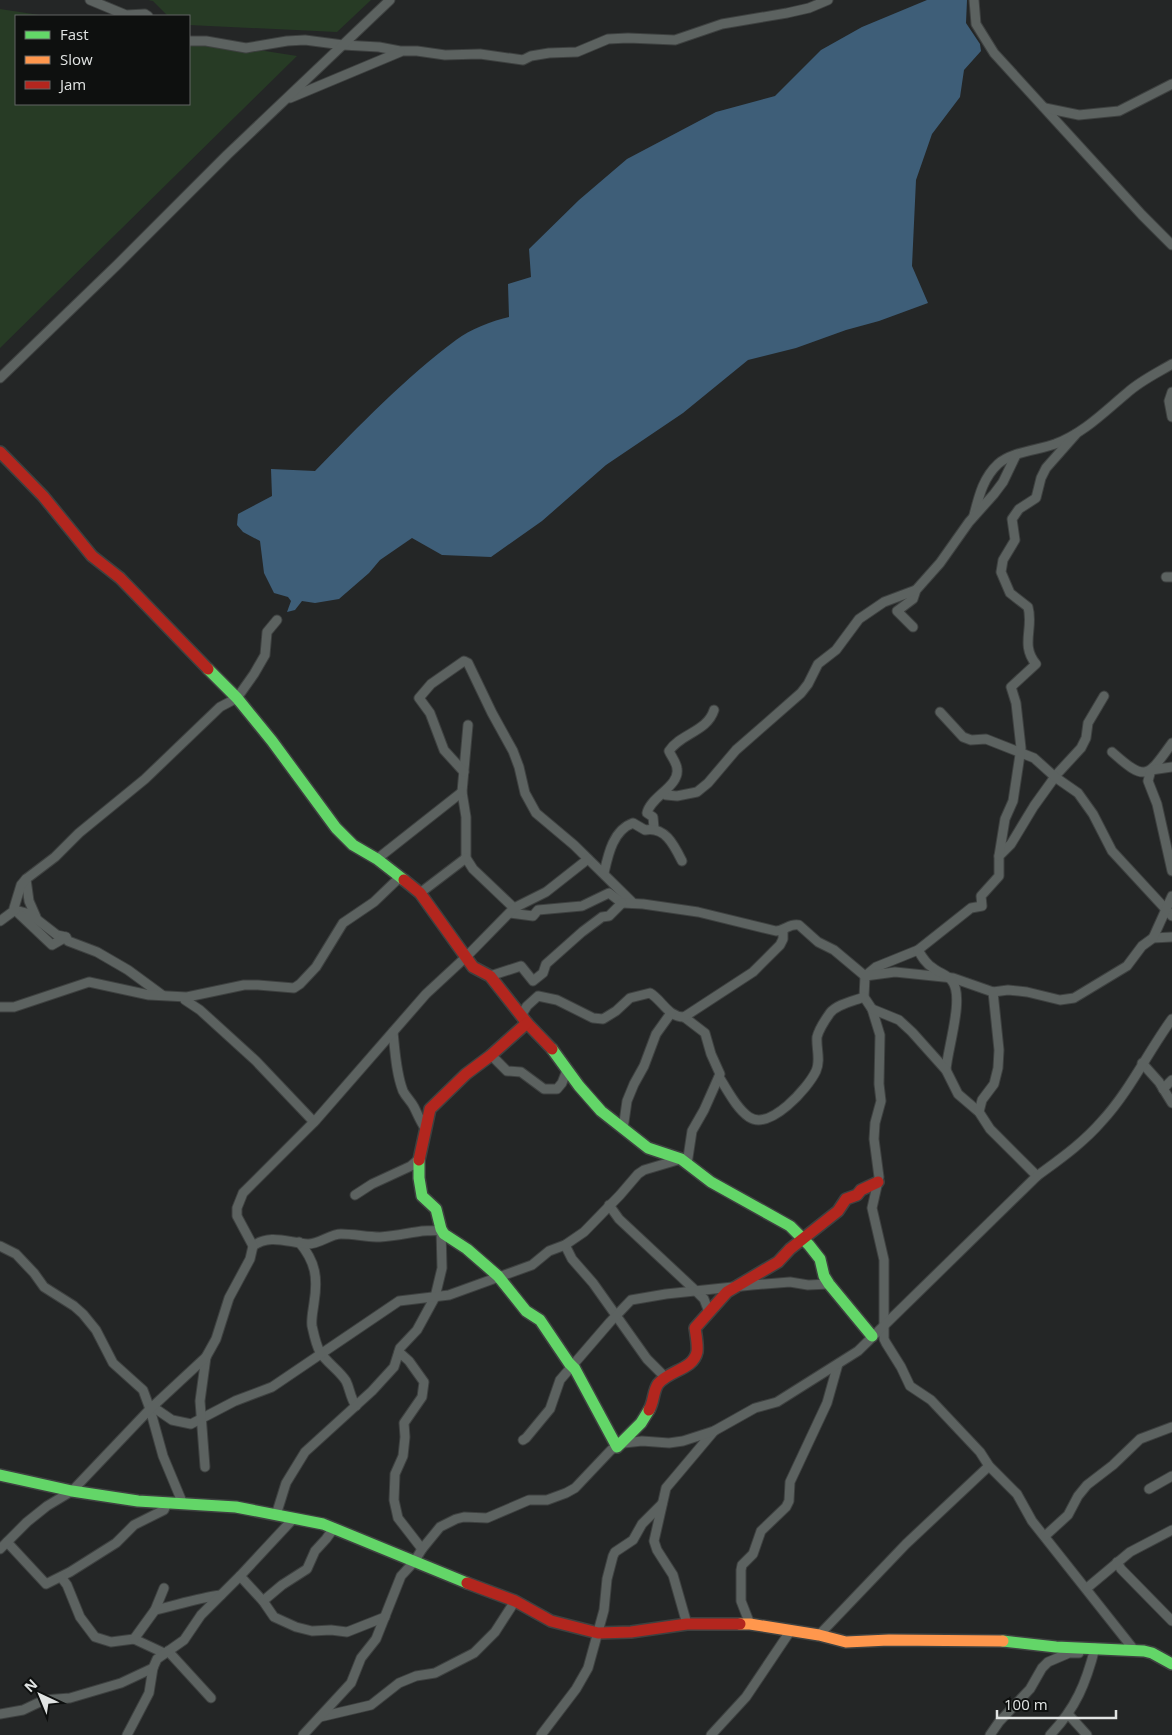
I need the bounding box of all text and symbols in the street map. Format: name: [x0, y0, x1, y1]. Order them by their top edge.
legend: [15, 15, 190, 105]
text: Fast: [60, 24, 89, 44]
text: Slow: [60, 49, 93, 69]
text: Jam: [58, 74, 86, 94]
north arrow: [15, 1670, 65, 1720]
text: N: [20, 1674, 41, 1696]
scale bar: [997, 1688, 1116, 1720]
text: 100 m: [1004, 1694, 1048, 1714]

